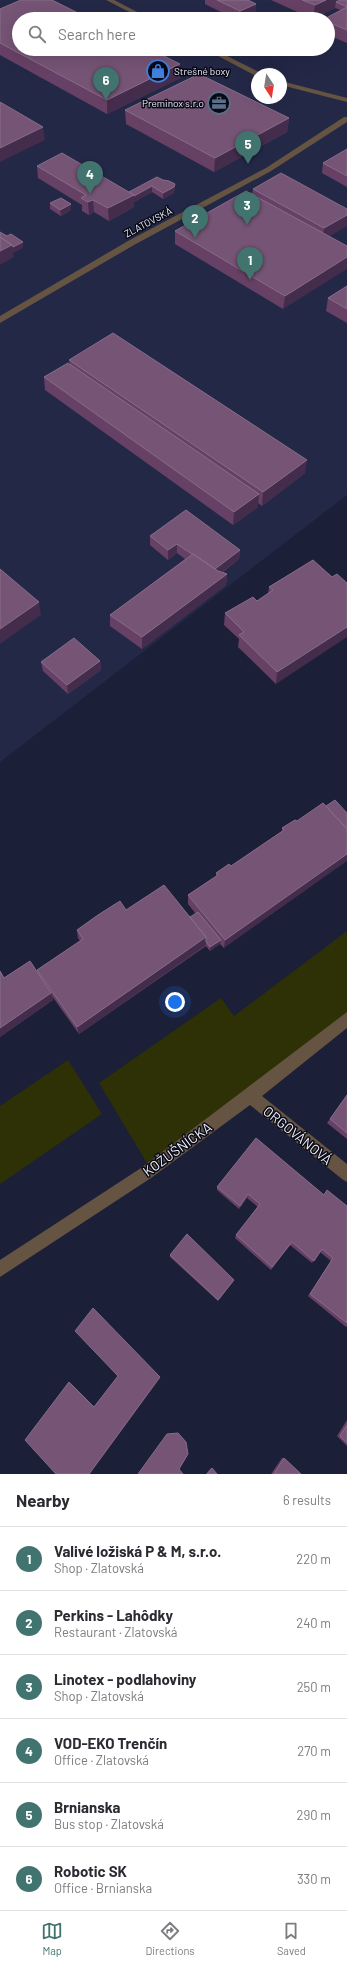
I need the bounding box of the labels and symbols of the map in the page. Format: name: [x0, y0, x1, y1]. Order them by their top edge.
shop icon: Strešné boxy: [145, 58, 171, 84]
place label: Strešné boxy: [174, 65, 230, 77]
pin: 6: [93, 67, 119, 100]
north arrow: [251, 68, 287, 104]
office icon: Preminox s.r.o: [206, 90, 232, 116]
place label: Preminox s.r.o: [142, 97, 204, 109]
pin: 5: [235, 131, 261, 164]
pin: 4: [77, 161, 103, 194]
pin: 3: [234, 192, 260, 225]
street label: ZLATOVSKÁ: [122, 204, 174, 240]
pin: 2: [182, 205, 208, 238]
pin: 1: [237, 247, 263, 280]
your location: [165, 992, 185, 1012]
street label: ORGOVÁNOVÁ: [260, 1102, 336, 1168]
street label: KOŽUŠNÍCKA: [139, 1118, 215, 1180]

